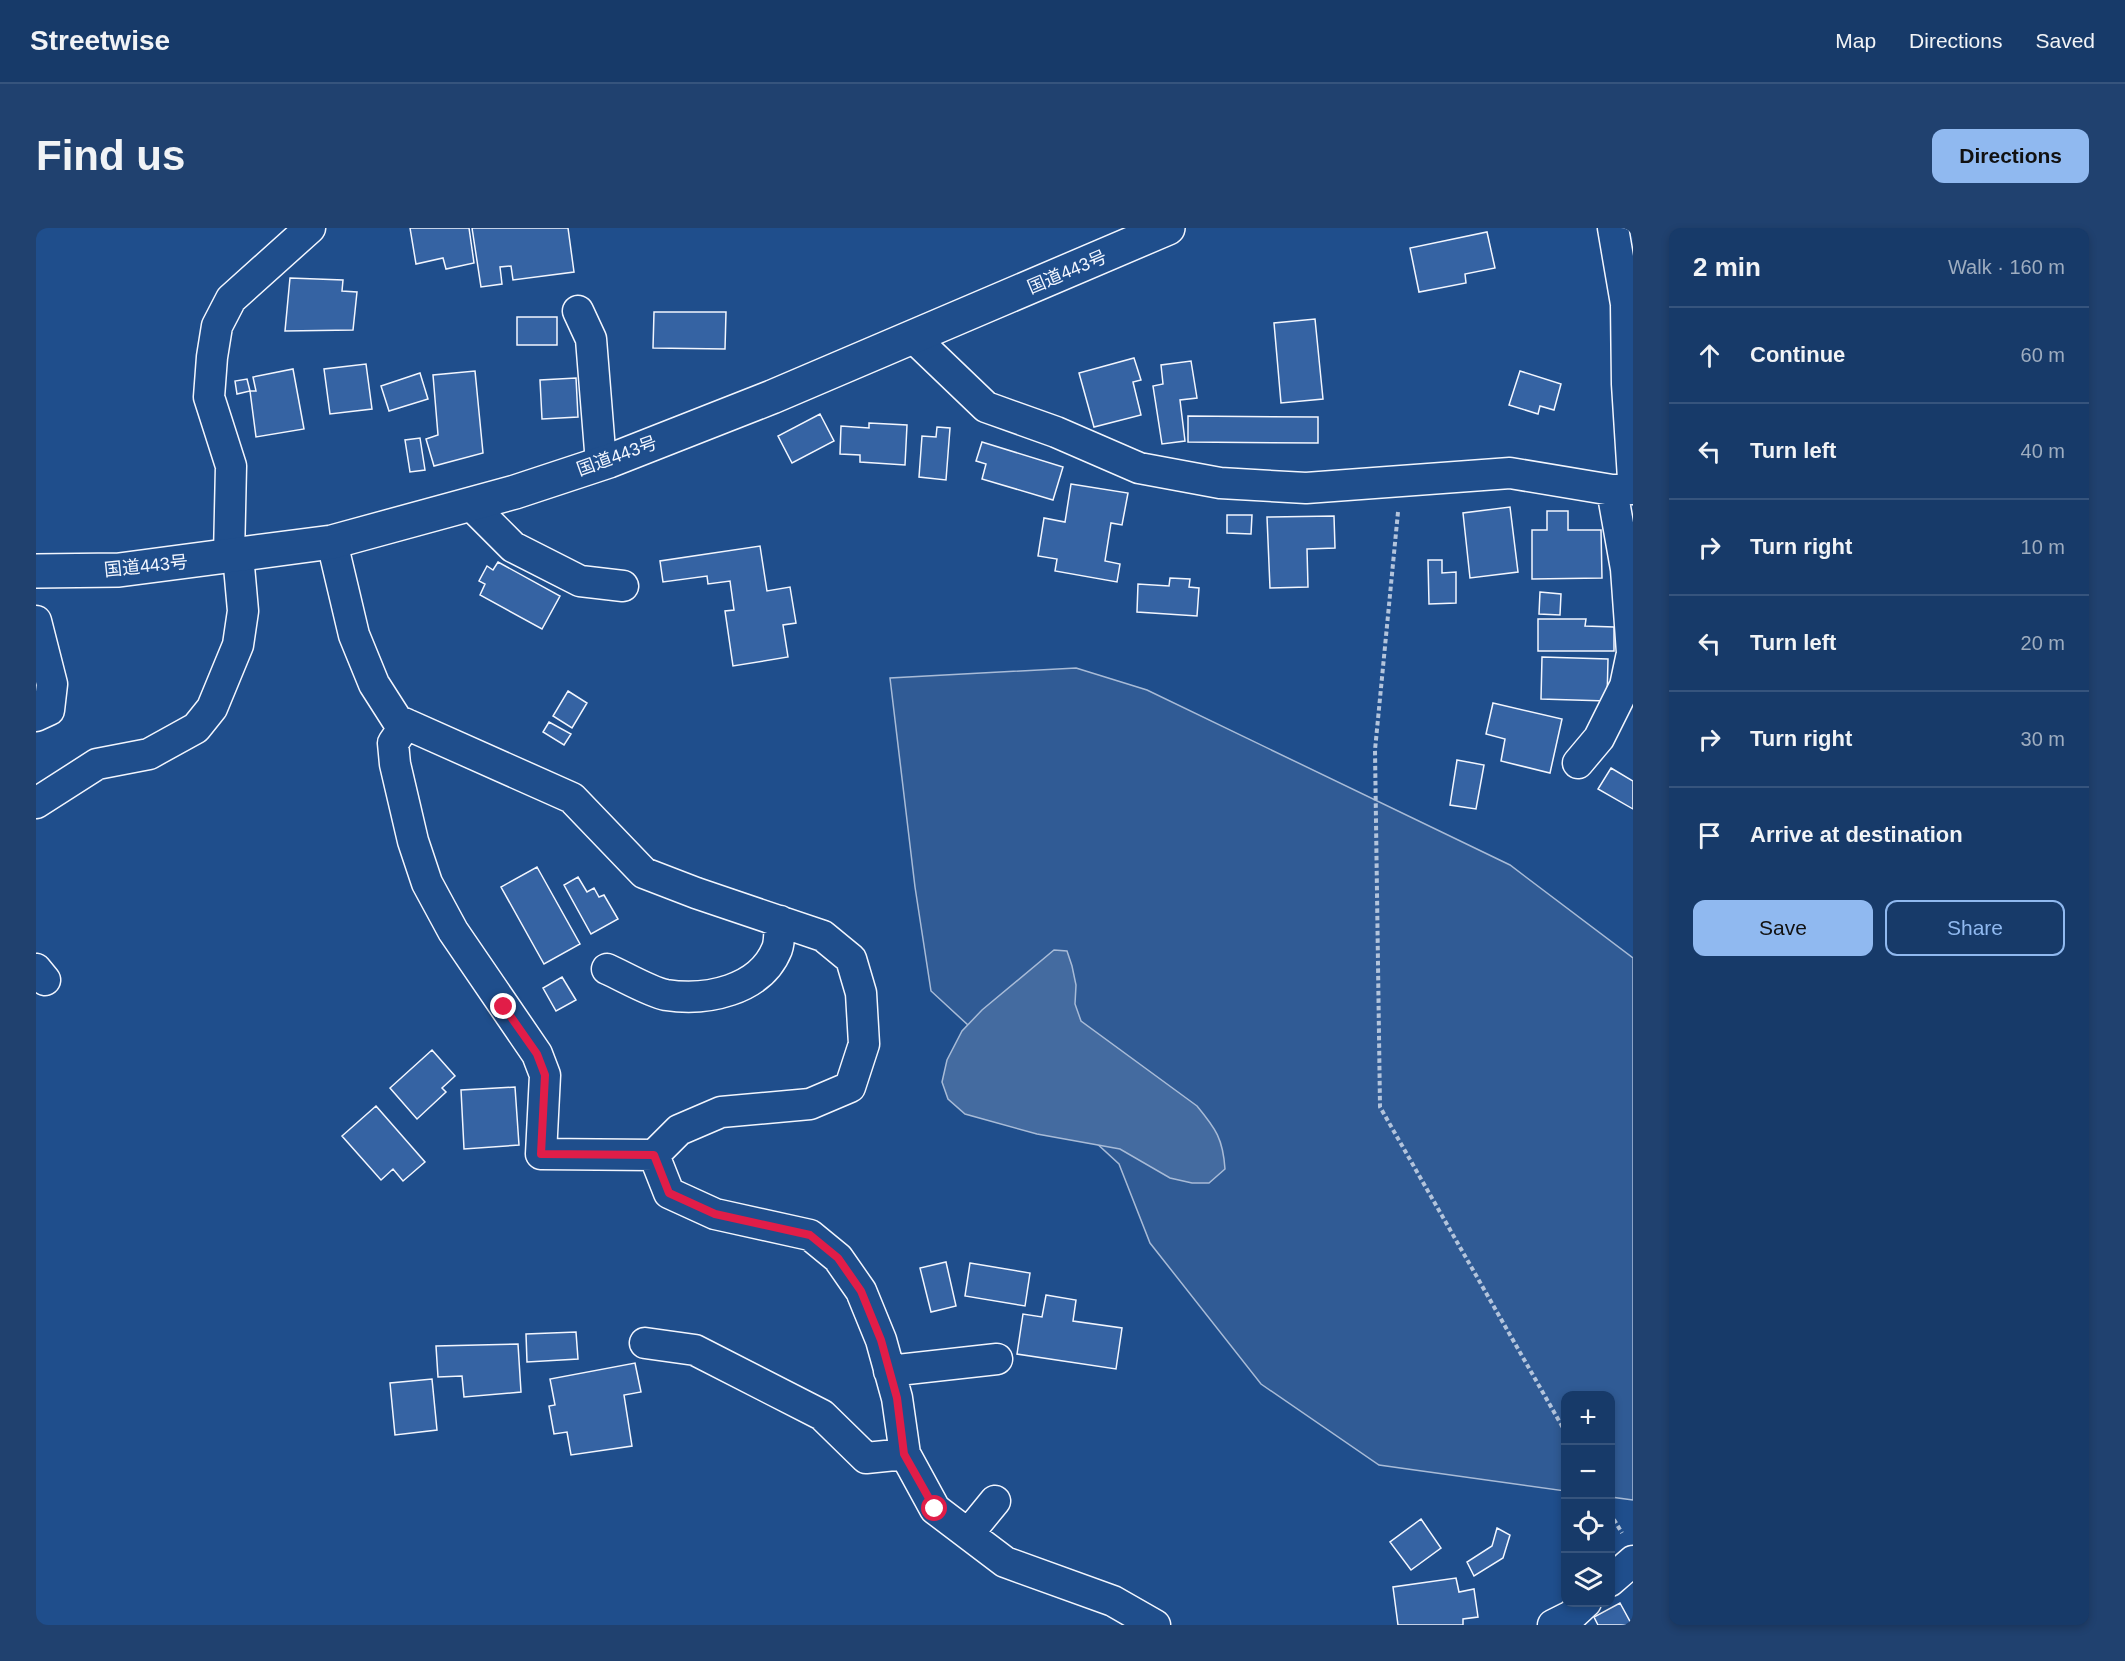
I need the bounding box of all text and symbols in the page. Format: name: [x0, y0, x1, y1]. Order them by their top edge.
text: Streetwise: [30, 25, 170, 56]
text: Map: [1835, 29, 1876, 52]
text: Directions: [1909, 29, 2002, 52]
text: Saved: [2035, 29, 2095, 52]
button: Directions: [1932, 129, 2089, 183]
text: Find us: [36, 132, 185, 179]
street label: 国道443号: [1024, 246, 1110, 298]
text: 2 min: [1693, 252, 1761, 282]
text: Walk · 160 m: [1948, 256, 2065, 278]
icon: ahead: [1693, 339, 1726, 372]
text: Continue: [1750, 342, 1845, 367]
text: 60 m: [2021, 344, 2065, 366]
street label: 国道443号: [574, 432, 660, 480]
icon: left: [1693, 435, 1726, 468]
text: Turn left: [1750, 438, 1836, 463]
text: 40 m: [2021, 440, 2065, 462]
icon: right: [1693, 531, 1726, 564]
text: Turn right: [1750, 534, 1852, 559]
text: 10 m: [2021, 536, 2065, 558]
street label: 国道443号: [103, 552, 189, 580]
icon: left: [1693, 627, 1726, 660]
text: Turn left: [1750, 630, 1836, 655]
text: 20 m: [2021, 632, 2065, 654]
icon: right: [1693, 723, 1726, 756]
text: Turn right: [1750, 726, 1852, 751]
text: 30 m: [2021, 728, 2065, 750]
icon: arrive: [1693, 819, 1726, 852]
text: Arrive at destination: [1750, 822, 1963, 847]
button: Save: [1693, 900, 1873, 956]
button: Share: [1885, 900, 2065, 956]
route end: [490, 993, 516, 1019]
map controls: [1561, 1391, 1615, 1607]
button: +: [1561, 1391, 1615, 1445]
button: −: [1561, 1445, 1615, 1499]
route start: [921, 1495, 947, 1521]
button: locate: [1561, 1499, 1615, 1553]
button: layers: [1561, 1553, 1615, 1607]

